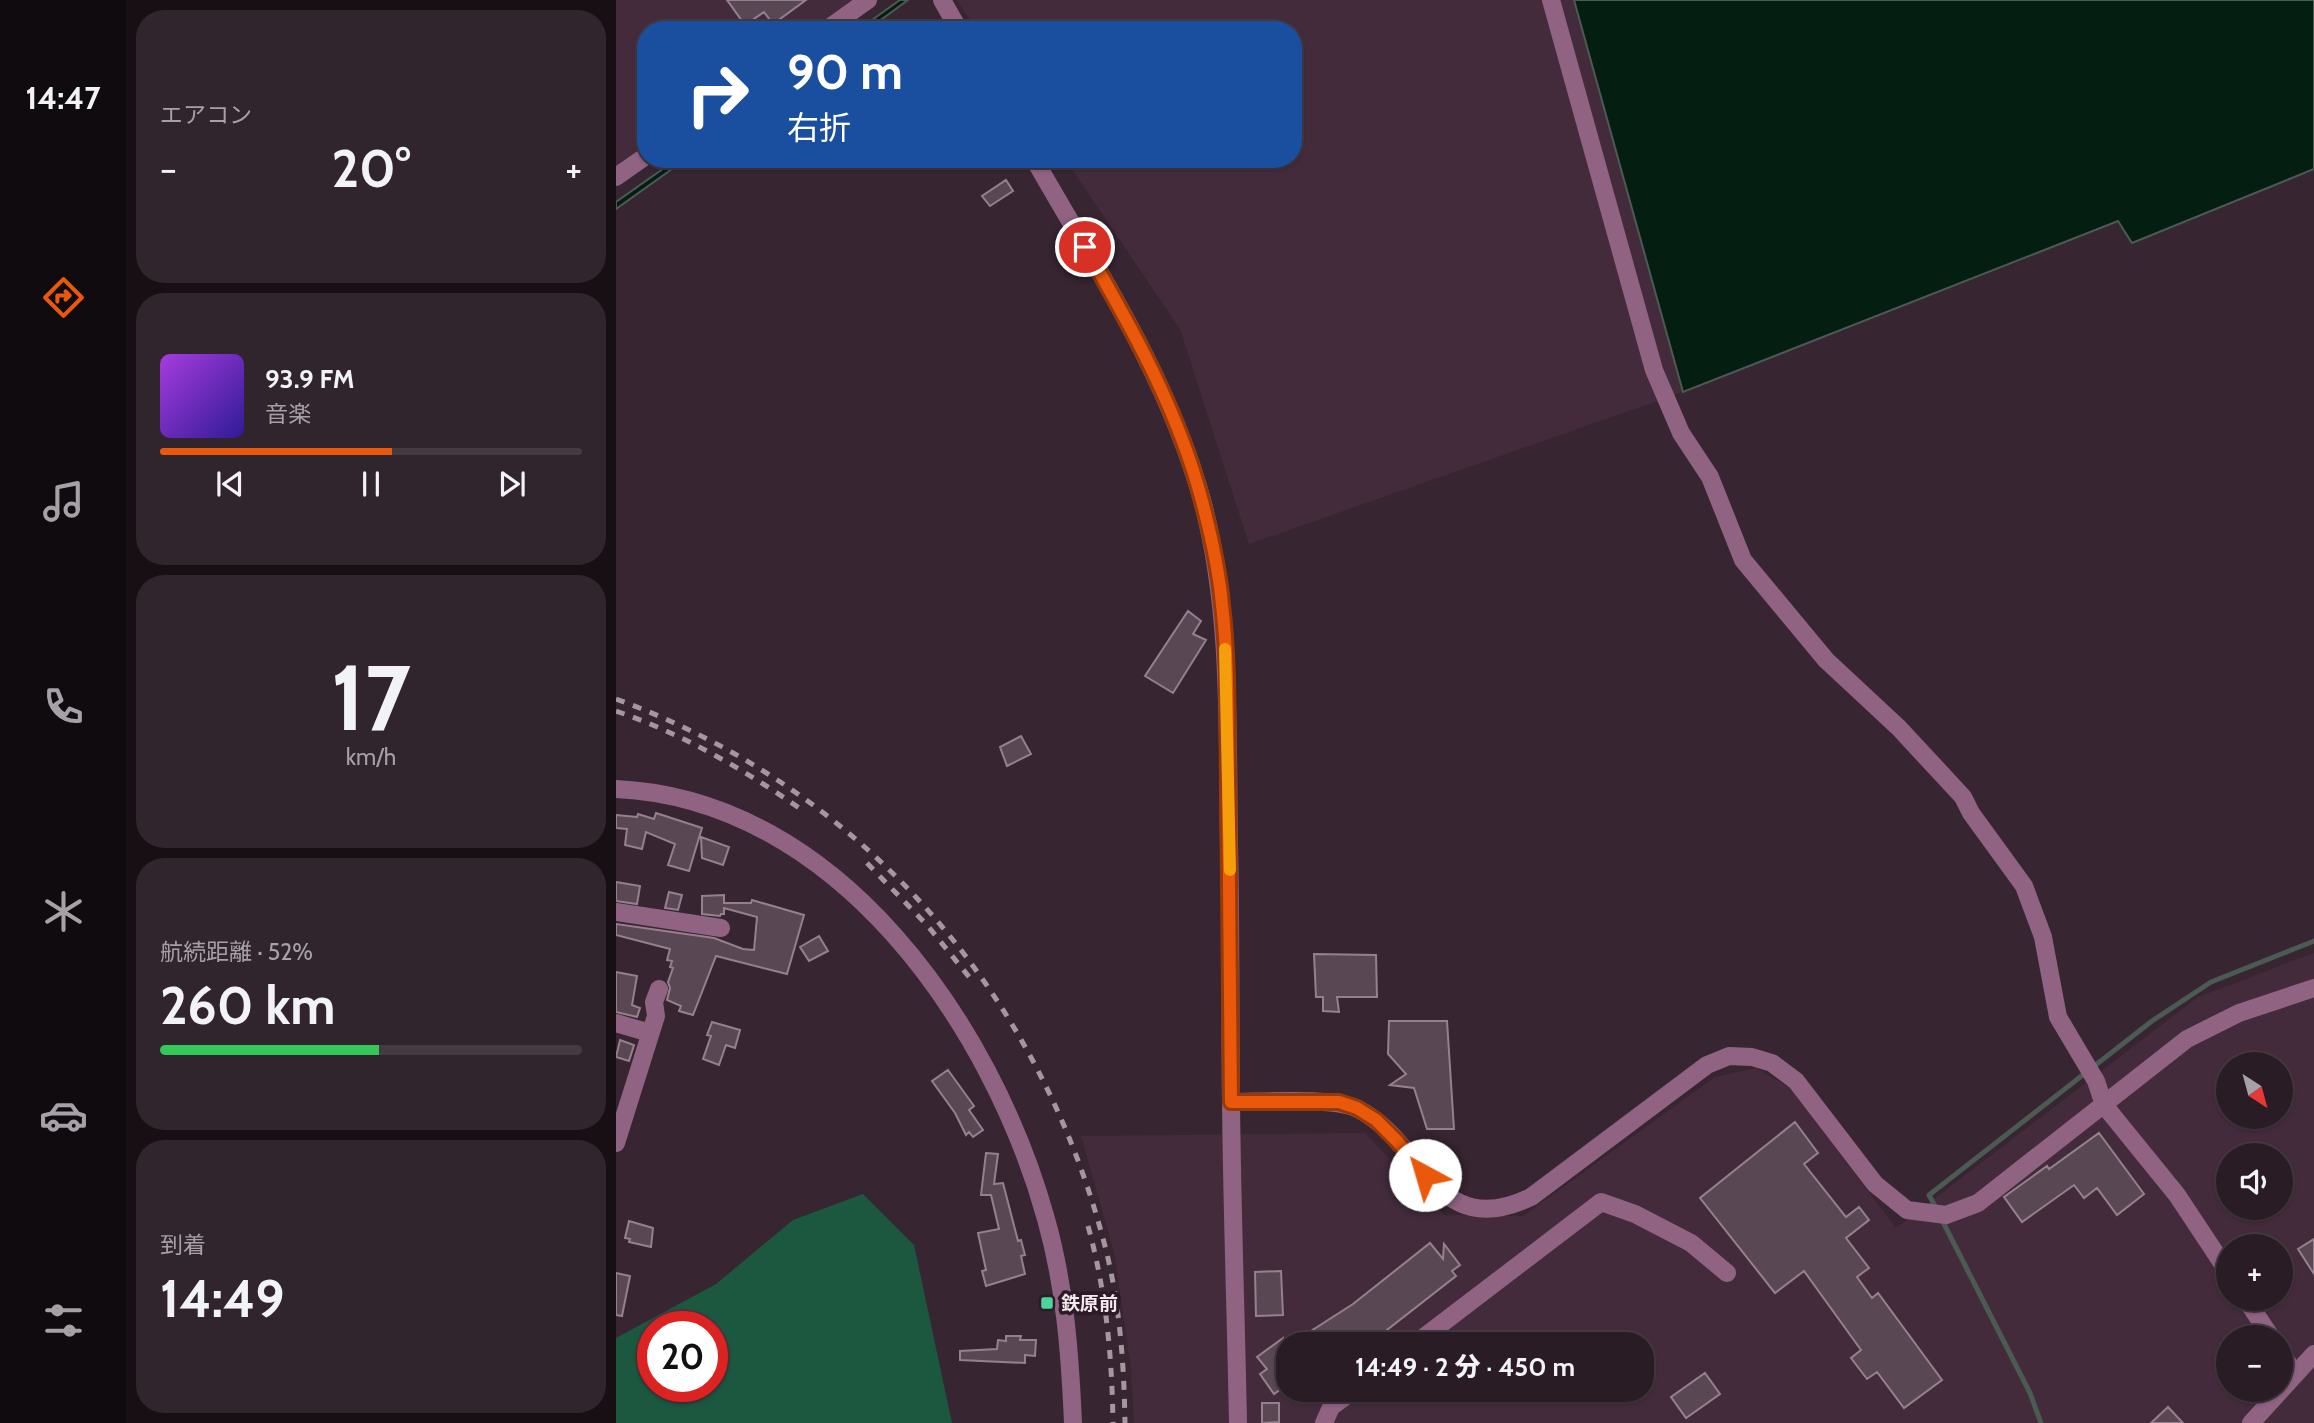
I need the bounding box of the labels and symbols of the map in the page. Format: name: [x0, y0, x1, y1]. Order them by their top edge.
pin: [1055, 217, 1115, 277]
north arrow: [2216, 1052, 2292, 1129]
position arrow: [1388, 1138, 1462, 1212]
place label: 鉄原前: [1061, 1292, 1118, 1315]
marker: 鉄原前: [1039, 1295, 1055, 1311]
speed limit sign: 20: [637, 1311, 728, 1402]

